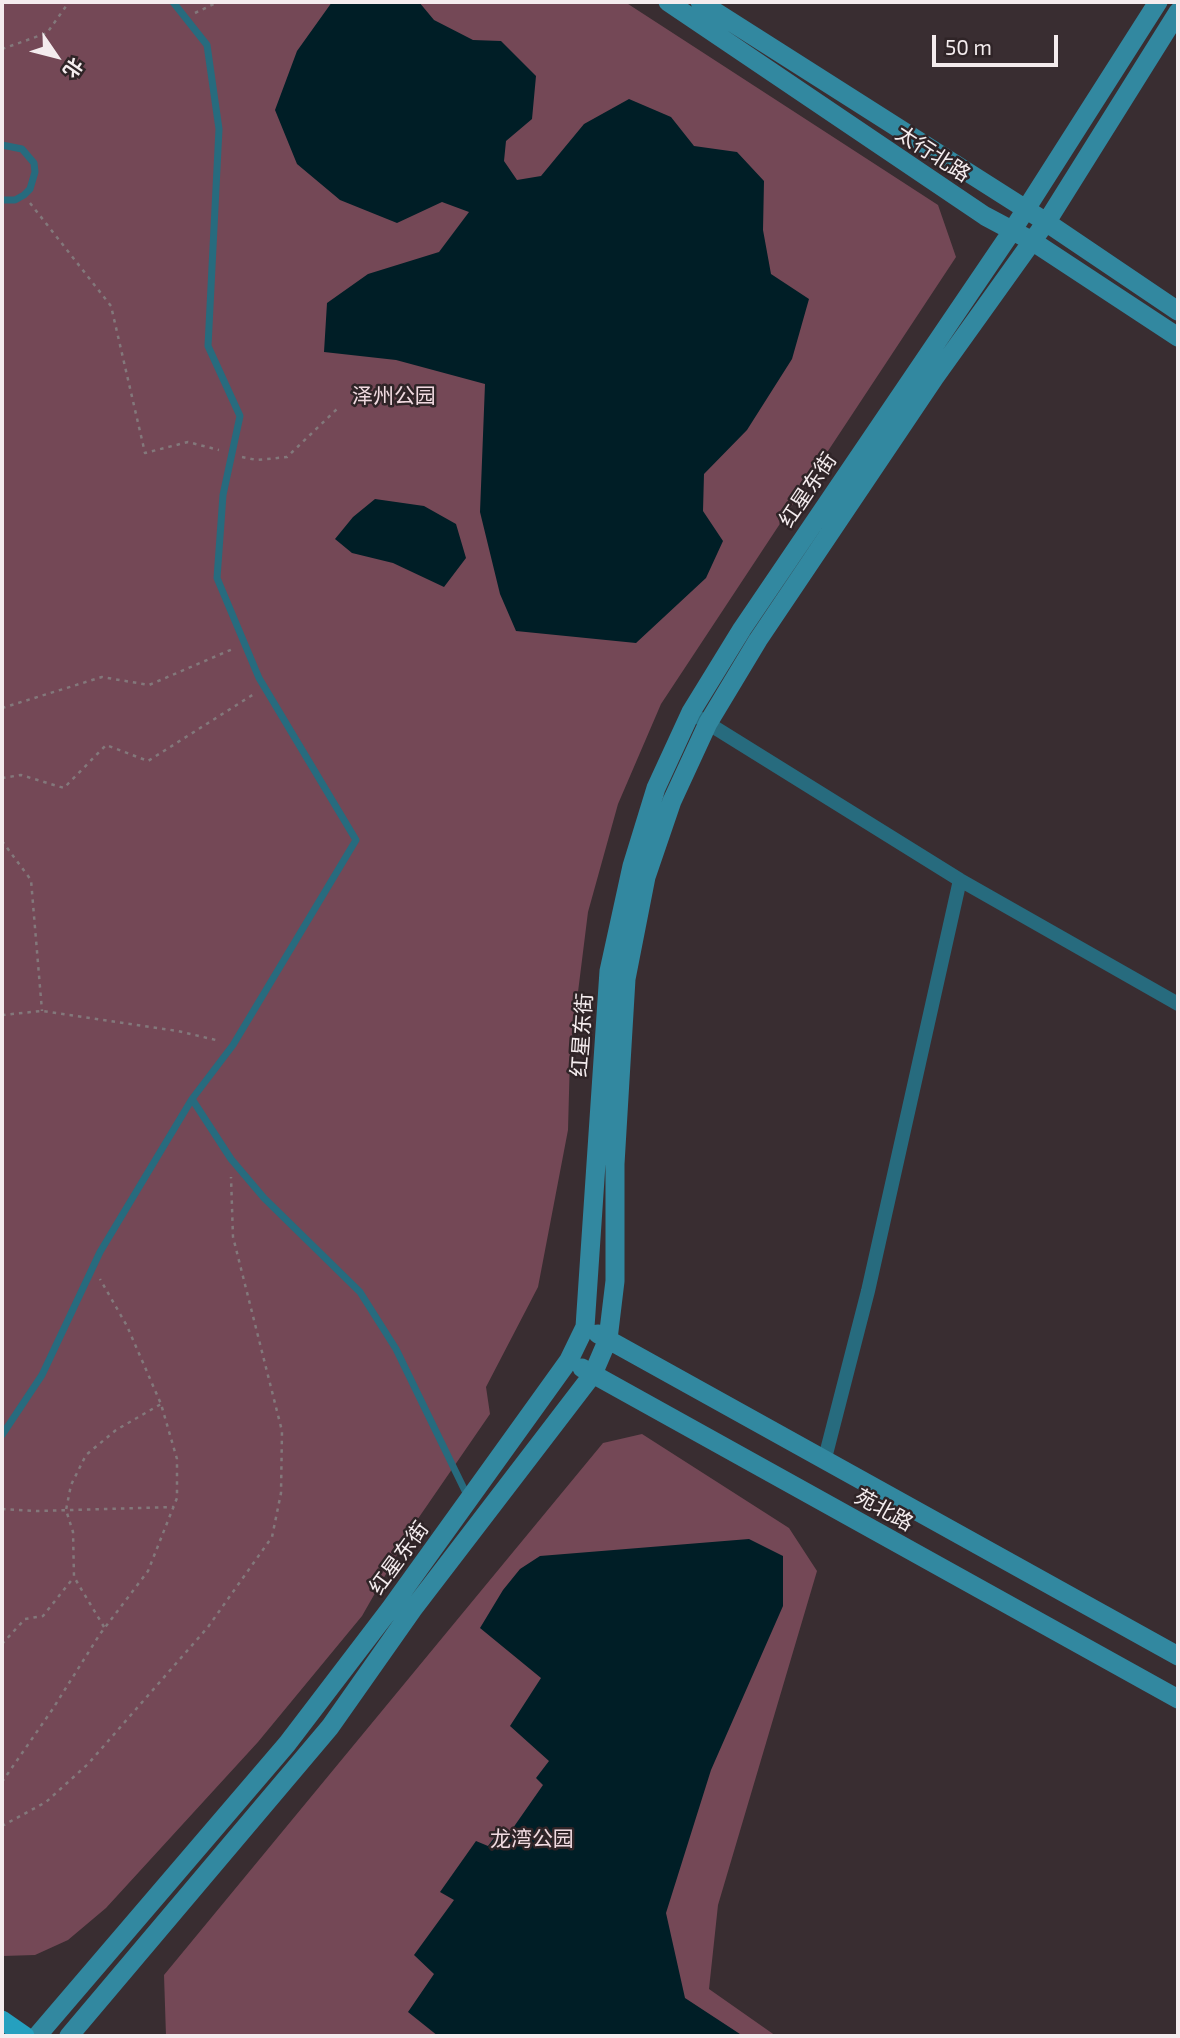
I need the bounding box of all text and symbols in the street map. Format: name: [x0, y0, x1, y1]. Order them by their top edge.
north arrow: [21, 21, 91, 91]
scale bar: [935, 21, 1061, 65]
text: 50 m: [945, 34, 992, 59]
text: 北: [59, 54, 88, 83]
street label: 太行北路: [891, 121, 975, 187]
park label: 泽州公园: [352, 383, 436, 409]
street label: 红星东街: [774, 448, 842, 532]
street label: 红星东街: [567, 992, 597, 1078]
street label: 苑北路: [850, 1484, 918, 1536]
street label: 红星东街: [364, 1517, 434, 1599]
park label: 龙湾公园: [490, 1826, 574, 1852]

